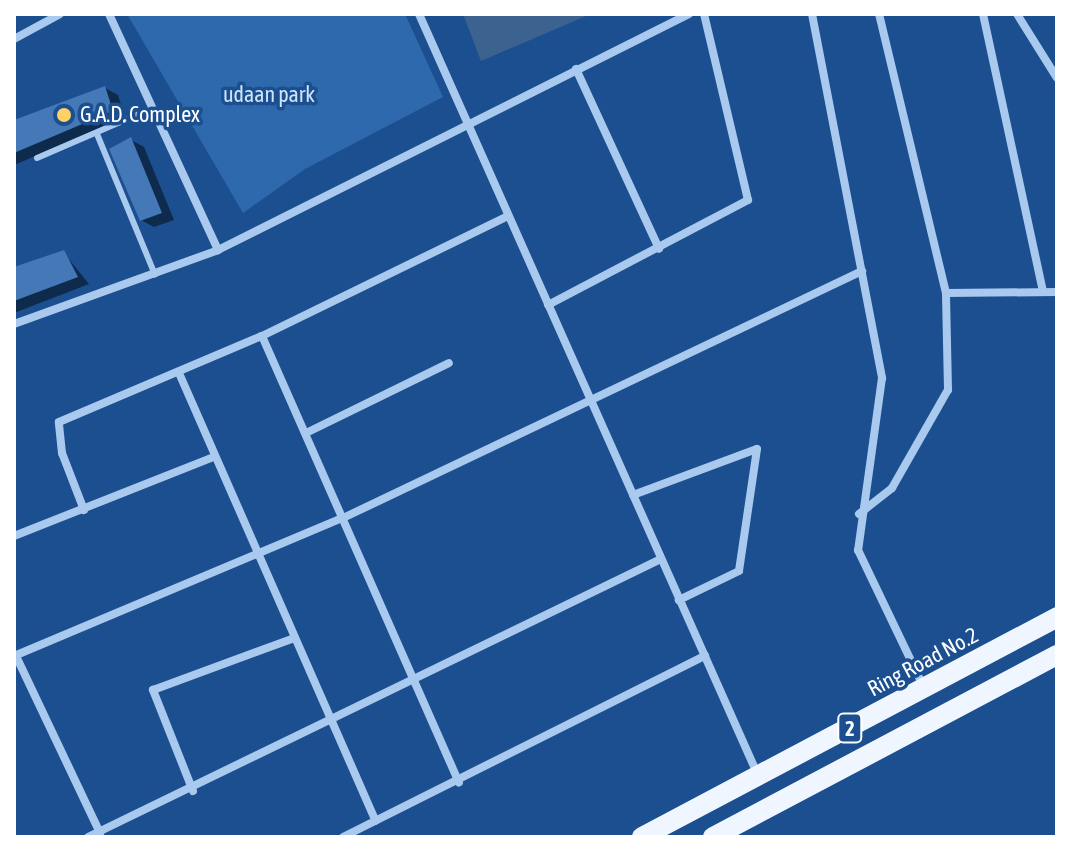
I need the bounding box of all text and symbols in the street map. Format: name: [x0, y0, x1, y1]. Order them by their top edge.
park label: udaan park: [223, 82, 315, 108]
place label: G.A.D. Complex: [80, 102, 200, 128]
marker: G.A.D. Complex: [55, 106, 73, 124]
street label: Ring Road No.2: [863, 622, 983, 702]
road number: 2: [836, 712, 864, 744]

